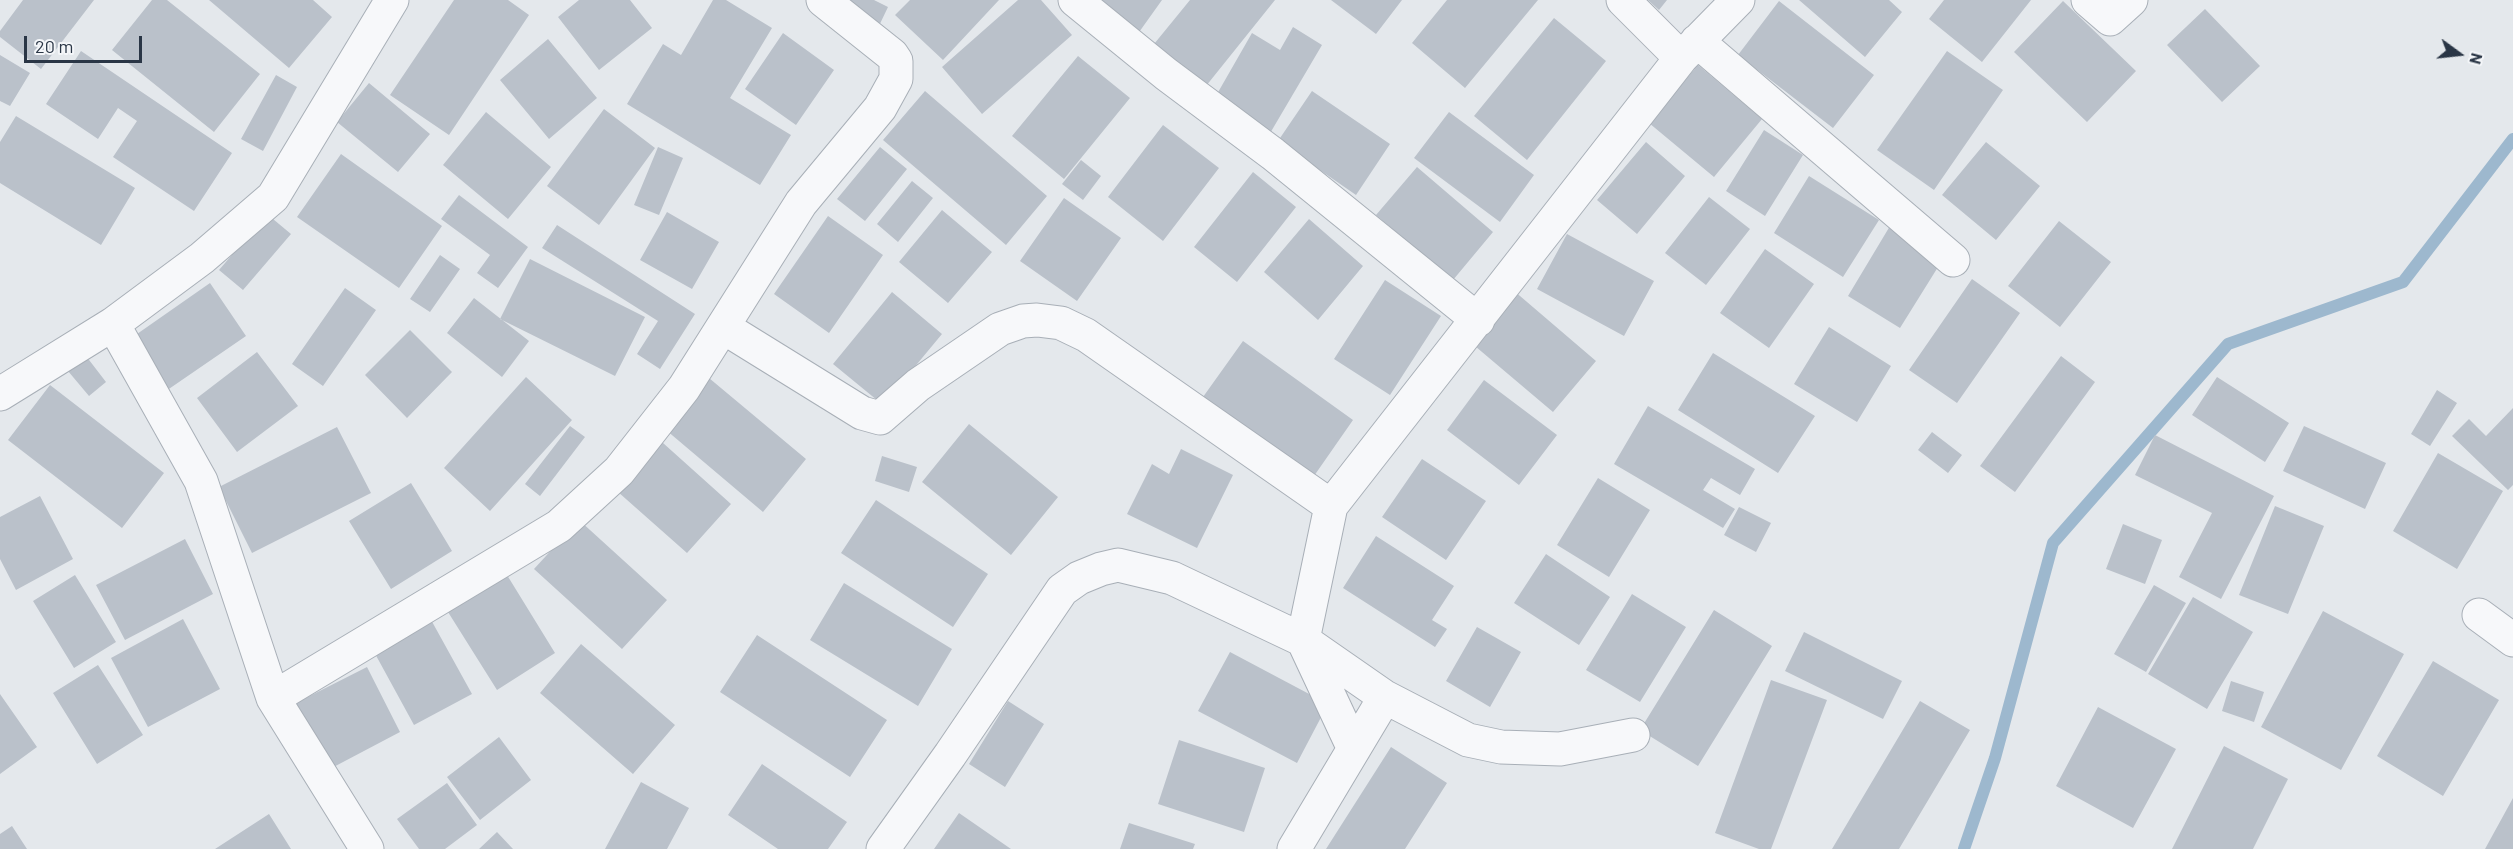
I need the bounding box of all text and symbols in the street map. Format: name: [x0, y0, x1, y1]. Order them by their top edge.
scale bar: [27, 24, 146, 62]
north arrow: [2429, 24, 2489, 84]
text: 20 m: [35, 35, 73, 57]
text: N: [2466, 51, 2487, 66]

